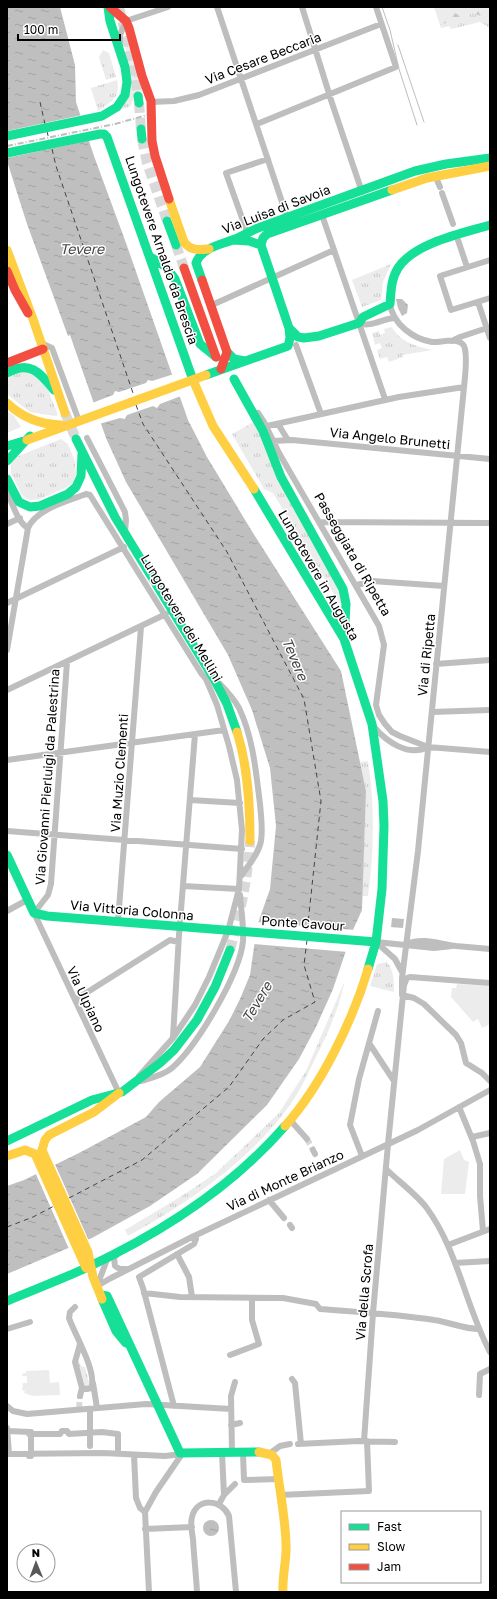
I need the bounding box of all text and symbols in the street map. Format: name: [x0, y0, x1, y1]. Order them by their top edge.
scale bar: [18, 16, 120, 42]
text: 100 m: [24, 22, 58, 37]
street label: Via Cesare Beccaria: [203, 29, 323, 87]
street label: Lungotevere Arnaldo da Brescia: [122, 154, 202, 346]
street label: Via Luisa di Savoia: [220, 181, 332, 237]
water label: Tevere: [60, 240, 105, 257]
street label: Via Angelo Brunetti: [329, 424, 451, 452]
street label: Passeggiata di Ripetta: [311, 489, 395, 619]
street label: Lungotevere in Augusta: [275, 507, 363, 643]
street label: Lungotevere dei Mellini: [138, 551, 226, 685]
street label: Via di Ripetta: [414, 613, 438, 697]
water label: Tevere: [279, 635, 312, 683]
street label: Via Giovanni Pierluigi da Palestrina: [31, 668, 63, 886]
street label: Via Muzio Clementi: [107, 713, 131, 833]
street label: Via Vittoria Colonna: [70, 897, 194, 923]
street label: Ponte Cavour: [261, 912, 345, 934]
street label: Via Ulpiano: [64, 963, 108, 1035]
water label: Tevere: [238, 978, 276, 1025]
street label: Via di Monte Brianzo: [224, 1146, 346, 1214]
street label: Via della Scrofa: [352, 1243, 376, 1341]
legend: [341, 1511, 481, 1583]
text: Fast: [377, 1519, 402, 1534]
text: Slow: [377, 1539, 405, 1554]
north arrow: [16, 1543, 56, 1583]
text: N: [32, 1546, 40, 1559]
text: Jam: [377, 1559, 401, 1574]

